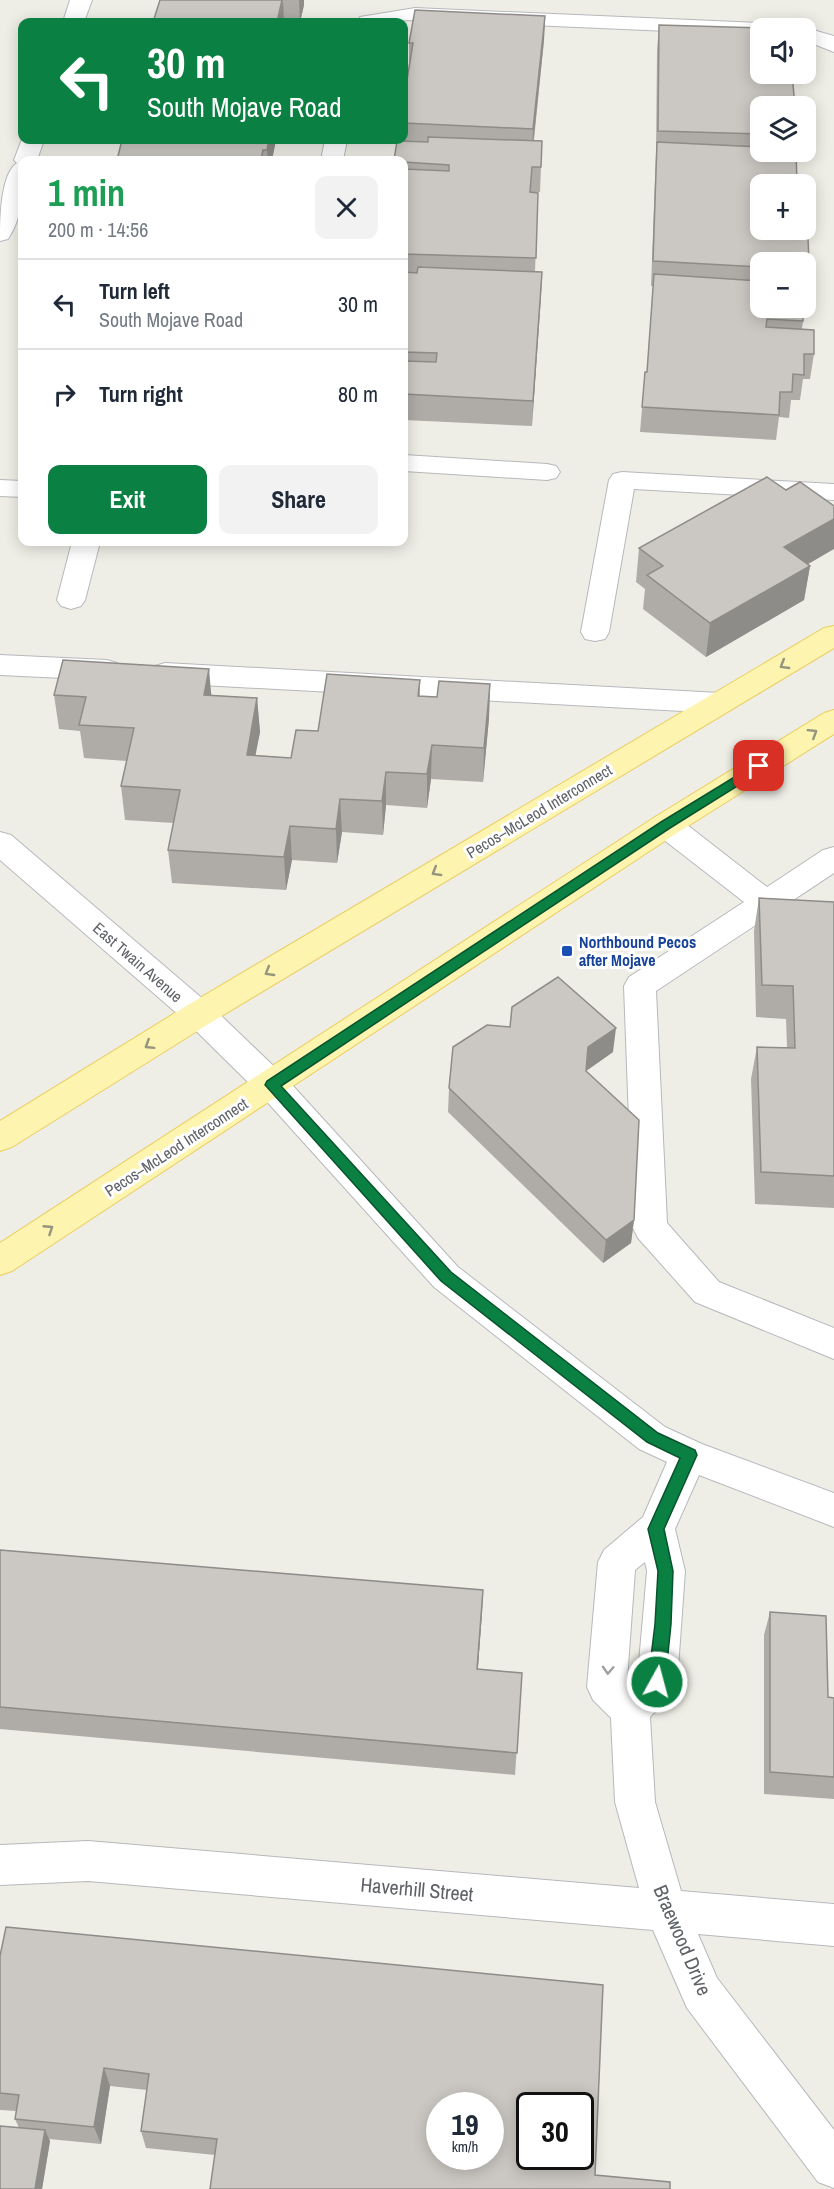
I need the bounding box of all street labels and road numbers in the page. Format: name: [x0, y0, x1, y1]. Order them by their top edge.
street label: Pecos–McLeod Interconnect: [462, 759, 616, 863]
street label: East Twain Avenue: [89, 917, 187, 1007]
street label: Pecos–McLeod Interconnect: [100, 1092, 252, 1202]
street label: Haverhill Street: [360, 1871, 475, 1907]
street label: Braewood Drive: [648, 1881, 718, 1999]

